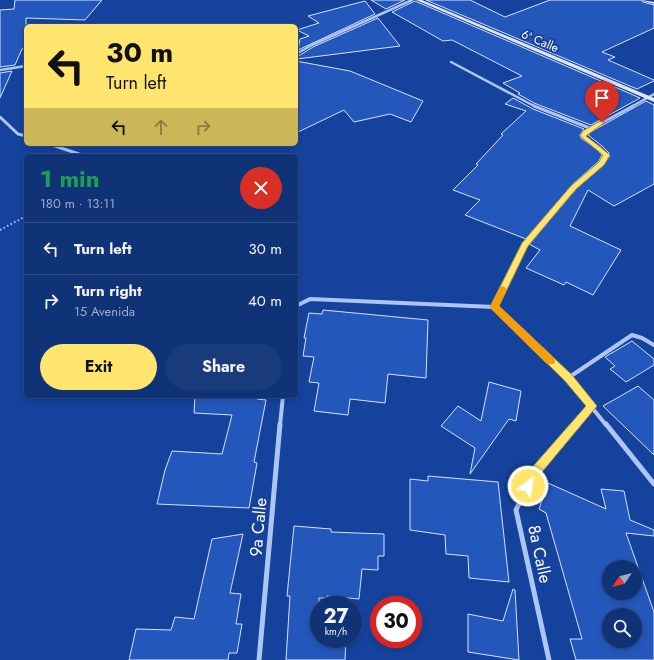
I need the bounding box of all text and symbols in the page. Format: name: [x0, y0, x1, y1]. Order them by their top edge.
street label: 6ª Calle: [519, 25, 561, 57]
text: 30 m: [106, 32, 173, 73]
icon: left: [40, 40, 92, 92]
text: Turn left: [106, 70, 166, 96]
pin: [585, 81, 619, 122]
icon: arrive: [591, 87, 613, 109]
icon: left: [108, 116, 130, 138]
icon: ahead: [150, 116, 172, 138]
icon: right: [192, 116, 214, 138]
text: 1 min: [40, 161, 100, 196]
button: close: [240, 167, 282, 209]
text: 180 m · 13:11: [40, 194, 115, 213]
icon: left: [40, 238, 62, 260]
text: Turn left: [74, 238, 132, 260]
text: 30 m: [249, 238, 282, 260]
text: Turn right: [74, 280, 142, 302]
icon: right: [40, 290, 62, 312]
text: 40 m: [248, 290, 282, 312]
text: 15 Avenida: [74, 302, 135, 321]
button: Exit: [40, 344, 157, 390]
button: Share: [165, 344, 282, 390]
position arrow: [507, 465, 549, 507]
street label: 9a Calle: [243, 496, 273, 557]
street label: 8a Calle: [522, 523, 558, 586]
north arrow: [602, 560, 642, 600]
map controls: [602, 560, 642, 648]
speed limit sign: 30: [370, 596, 422, 648]
text: 27: [323, 602, 349, 631]
button: search: [602, 608, 642, 648]
text: km/h: [325, 624, 347, 639]

